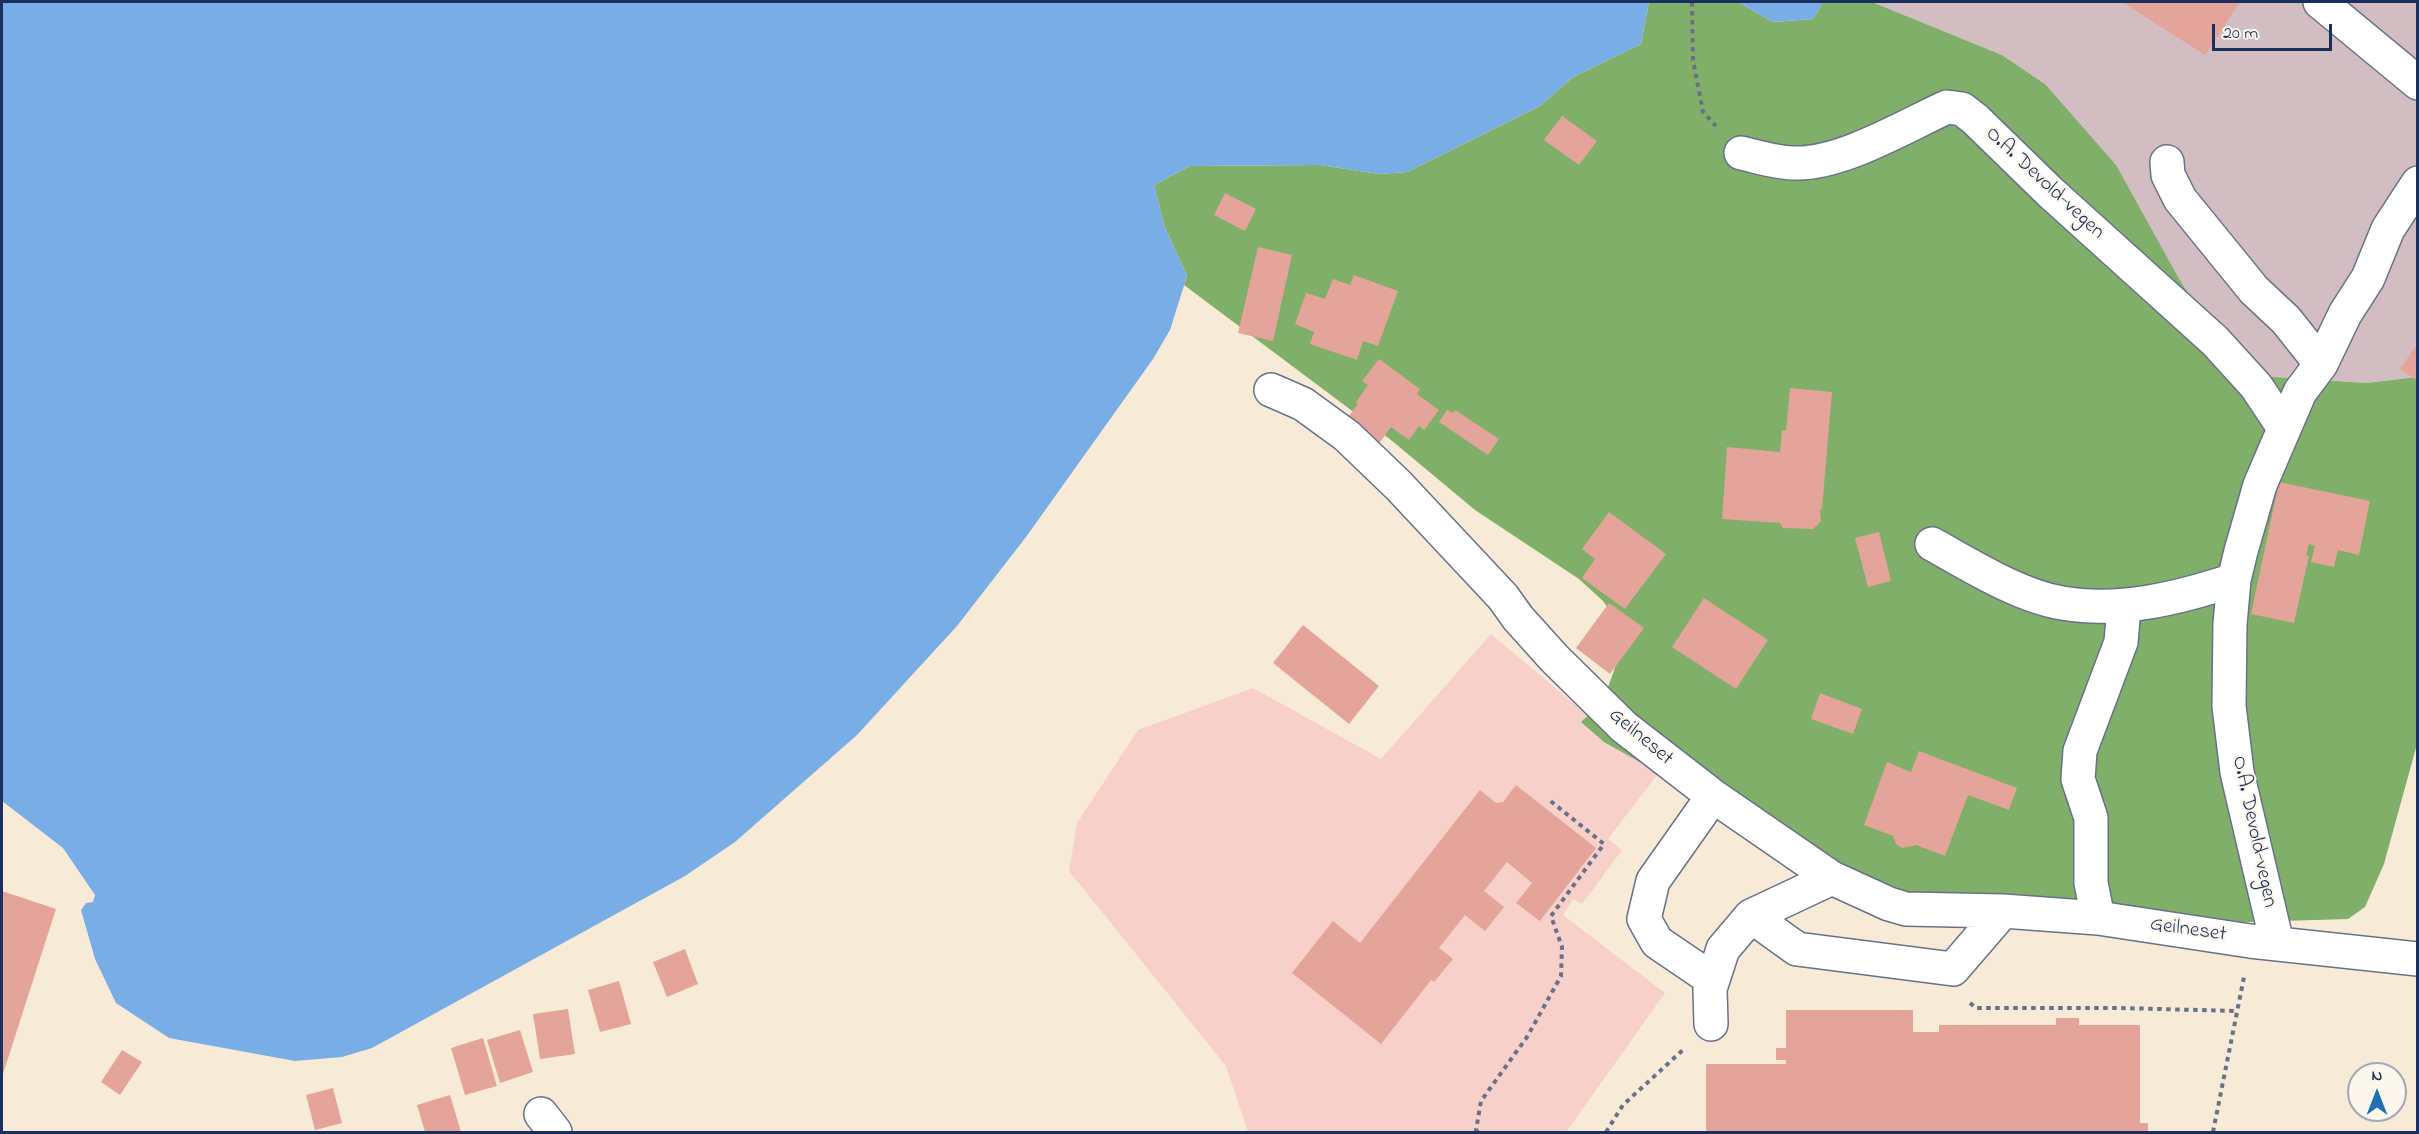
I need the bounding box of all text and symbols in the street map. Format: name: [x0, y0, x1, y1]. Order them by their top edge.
scale bar: [2215, 12, 2335, 50]
text: 20 m: [2223, 21, 2258, 47]
street label: O.A. Devold-vegen: [1979, 122, 2109, 246]
street label: Geilneset: [1602, 704, 1678, 772]
street label: O.A. Devold-vegen: [2225, 754, 2281, 910]
street label: Geilneset: [2148, 913, 2228, 949]
north arrow: [2347, 1062, 2407, 1122]
text: N: [2372, 1064, 2382, 1088]

